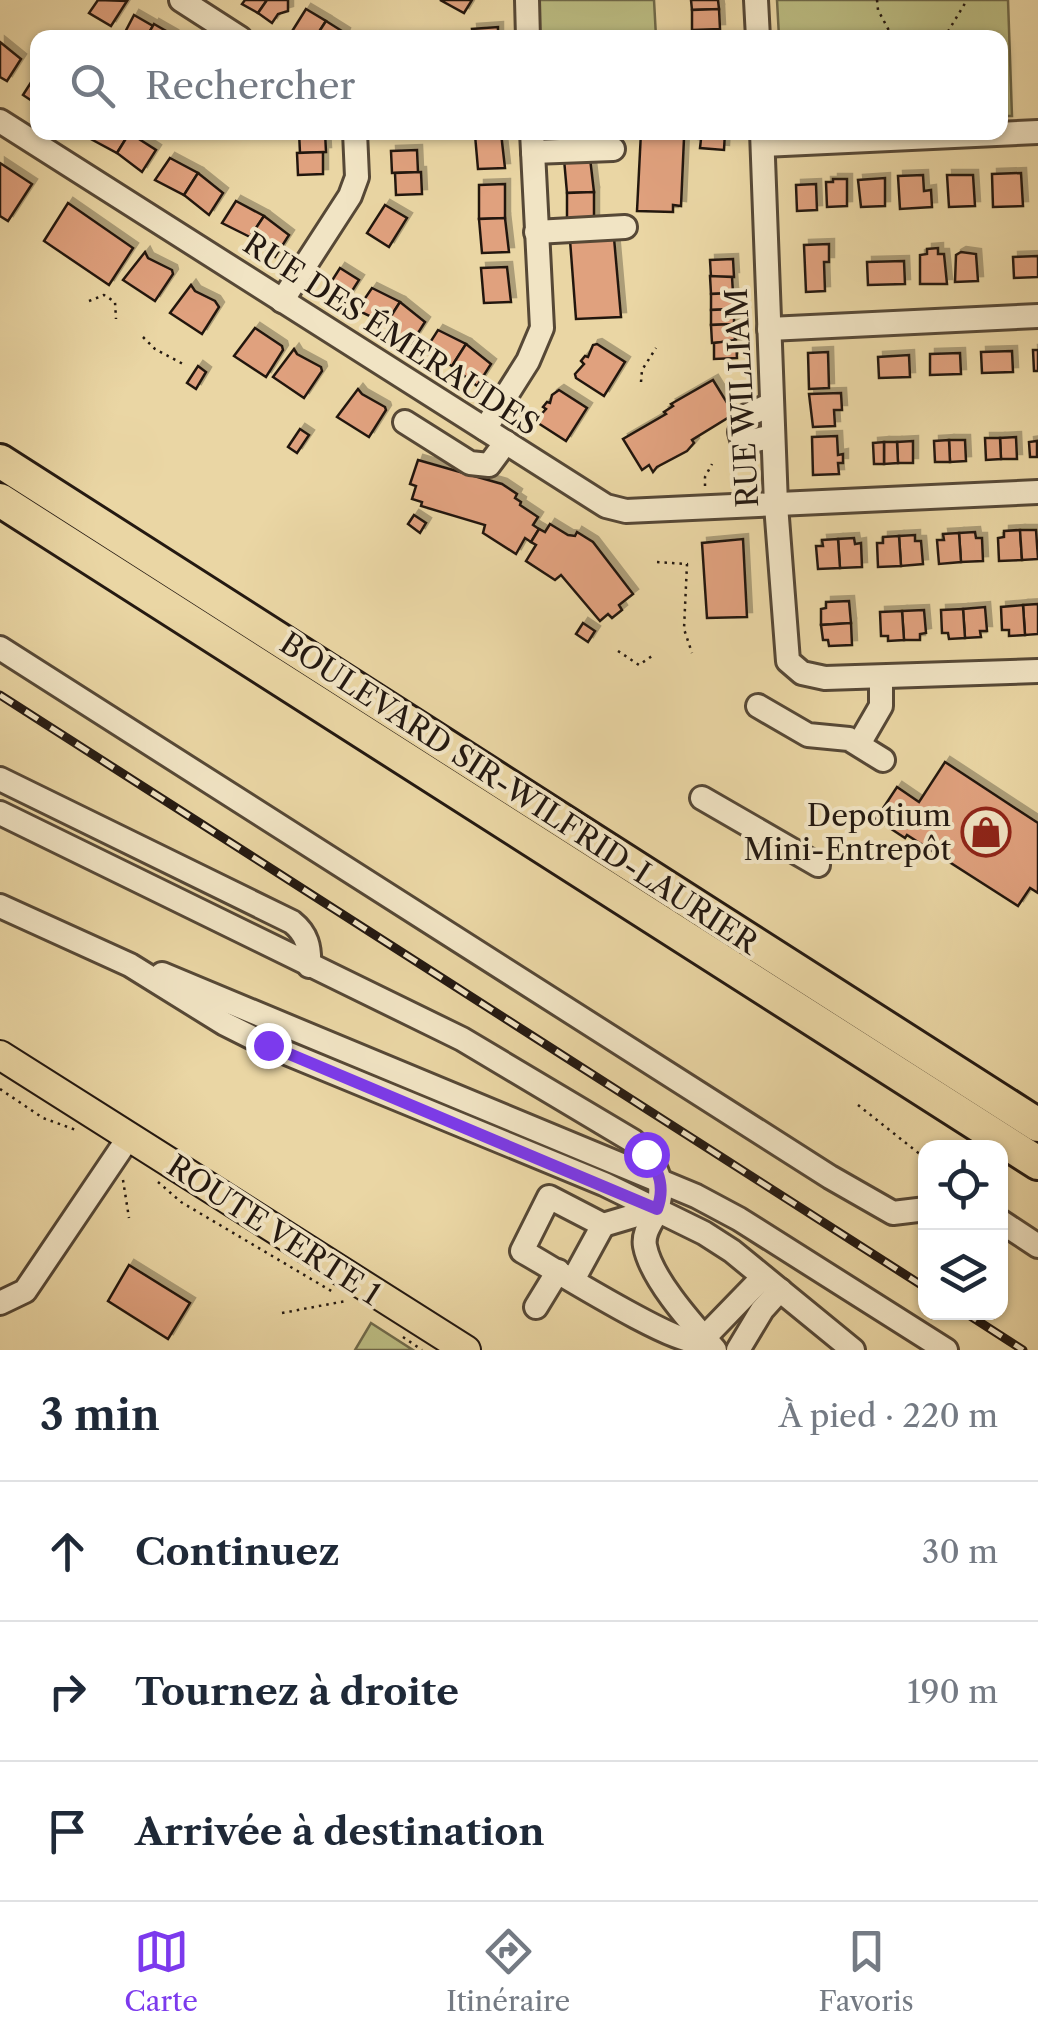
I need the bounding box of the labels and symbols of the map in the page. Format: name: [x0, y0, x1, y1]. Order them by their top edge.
street label: RUE DES ÉMERAUDES: [236, 225, 546, 443]
street label: RUE WILLIAM: [718, 287, 766, 509]
street label: BOULEVARD SIR-WILFRID-LAURIER: [273, 624, 767, 963]
place label: Depotium Mini-Entrepôt: [744, 797, 951, 868]
shop icon: Depotium Mini-Entrepôt: [960, 806, 1012, 858]
route end: [246, 1023, 292, 1069]
route start: [624, 1132, 670, 1178]
street label: ROUTE VERTE 1: [160, 1147, 388, 1313]

